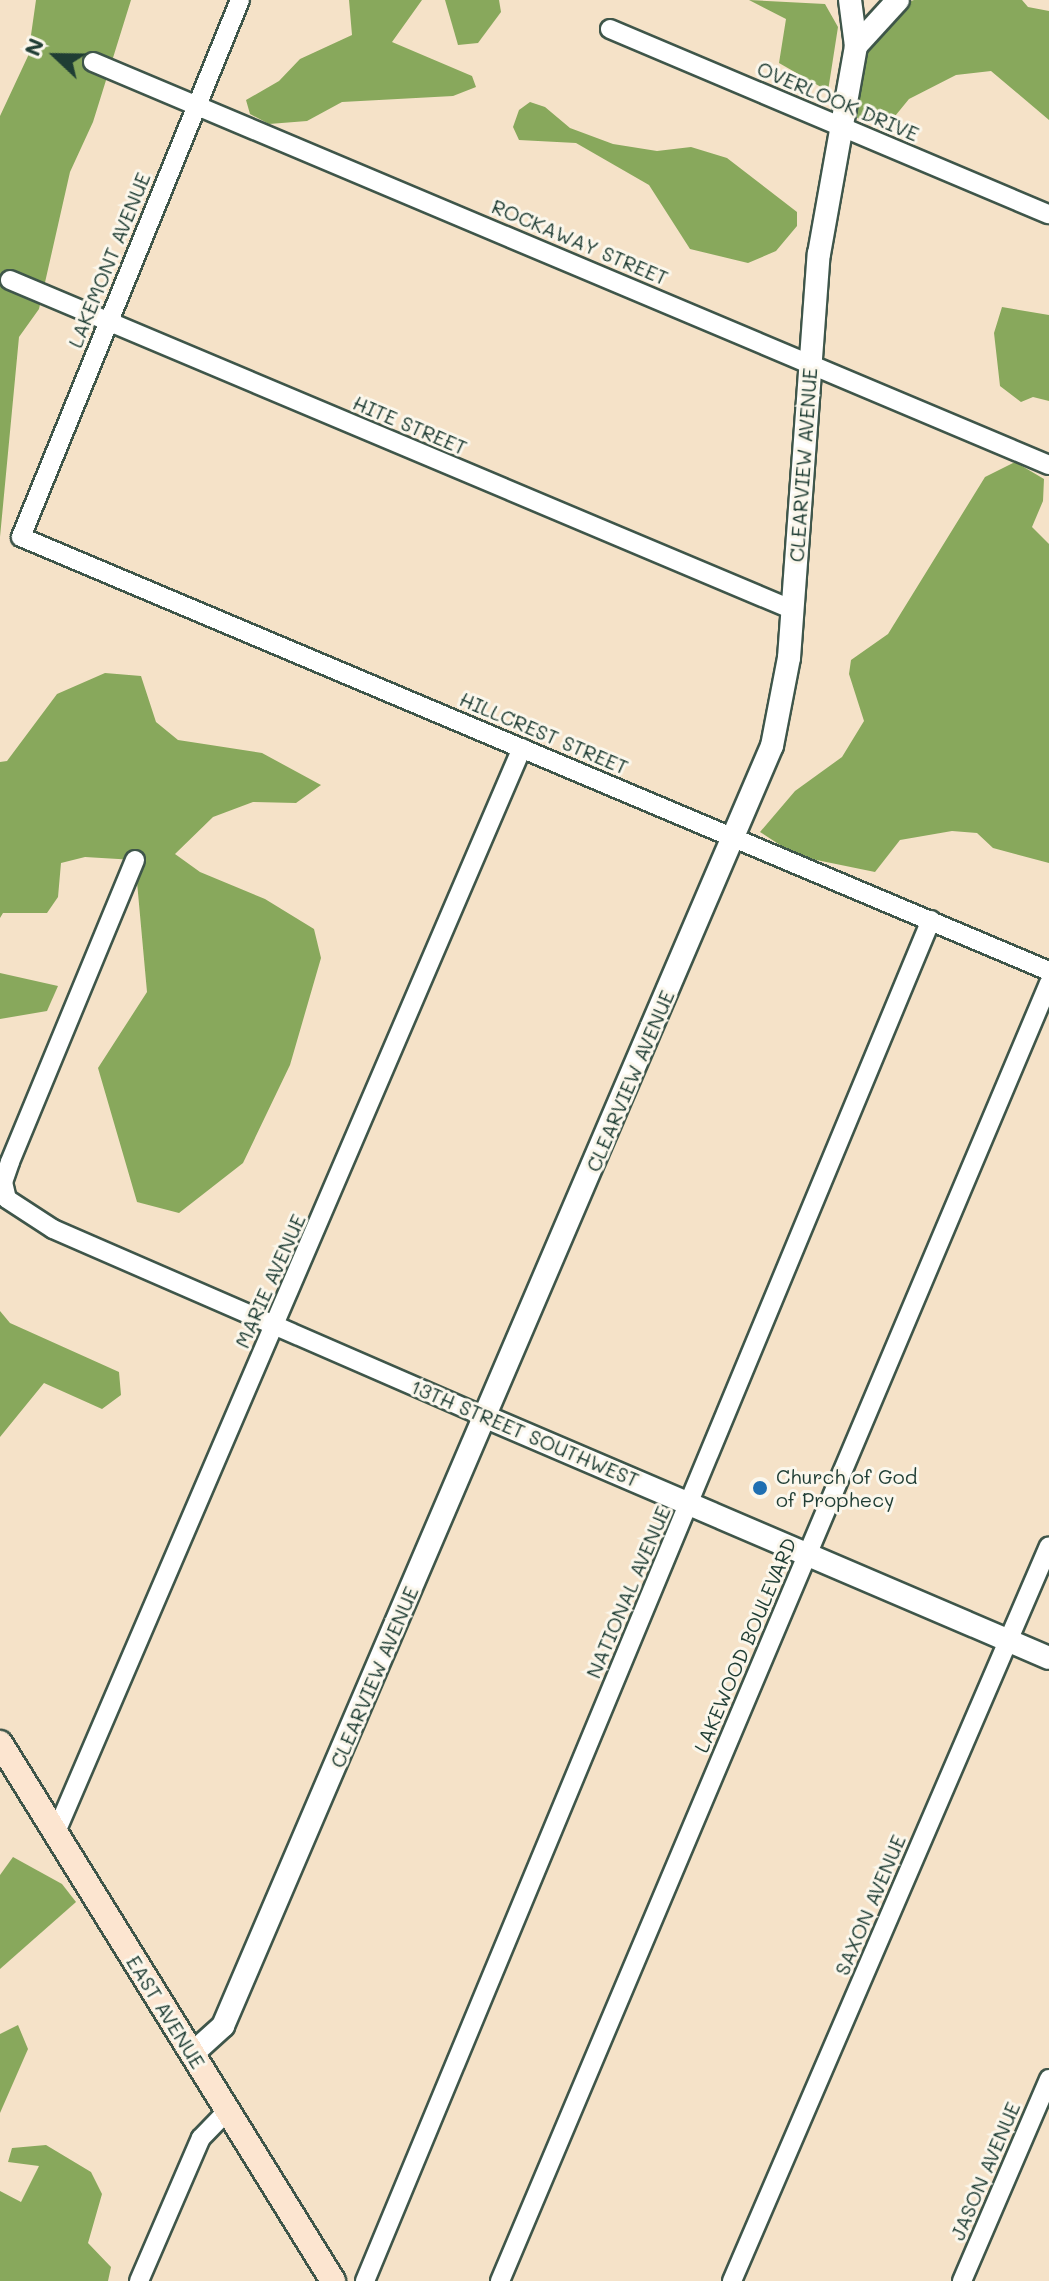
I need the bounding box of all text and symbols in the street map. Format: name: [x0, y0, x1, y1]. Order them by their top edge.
north arrow: [16, 16, 96, 96]
text: N: [17, 34, 50, 60]
street label: OVERLOOK DRIVE: [754, 56, 922, 146]
street label: LAKEMONT AVENUE: [63, 169, 155, 351]
street label: ROCKAWAY STREET: [488, 194, 672, 290]
street label: CLEARVIEW AVENUE: [784, 367, 822, 563]
street label: HITE STREET: [349, 390, 471, 460]
street label: HILLCREST STREET: [456, 687, 632, 779]
street label: CLEARVIEW AVENUE: [581, 987, 679, 1175]
street label: MARIE AVENUE: [230, 1210, 310, 1352]
street label: 13TH STREET SOUTHWEST: [407, 1374, 643, 1492]
place label: Church of God of Prophecy: [776, 1464, 917, 1511]
marker: Church of God of Prophecy: [751, 1479, 769, 1497]
street label: NATIONAL AVENUE: [581, 1502, 675, 1682]
street label: LAKEWOOD BOULEVARD: [689, 1534, 801, 1756]
street label: CLEARVIEW AVENUE: [325, 1583, 423, 1771]
street label: SAXON AVENUE: [830, 1831, 910, 1979]
street label: EAST AVENUE: [122, 1951, 210, 2073]
street label: JASON AVENUE: [945, 2098, 1025, 2244]

